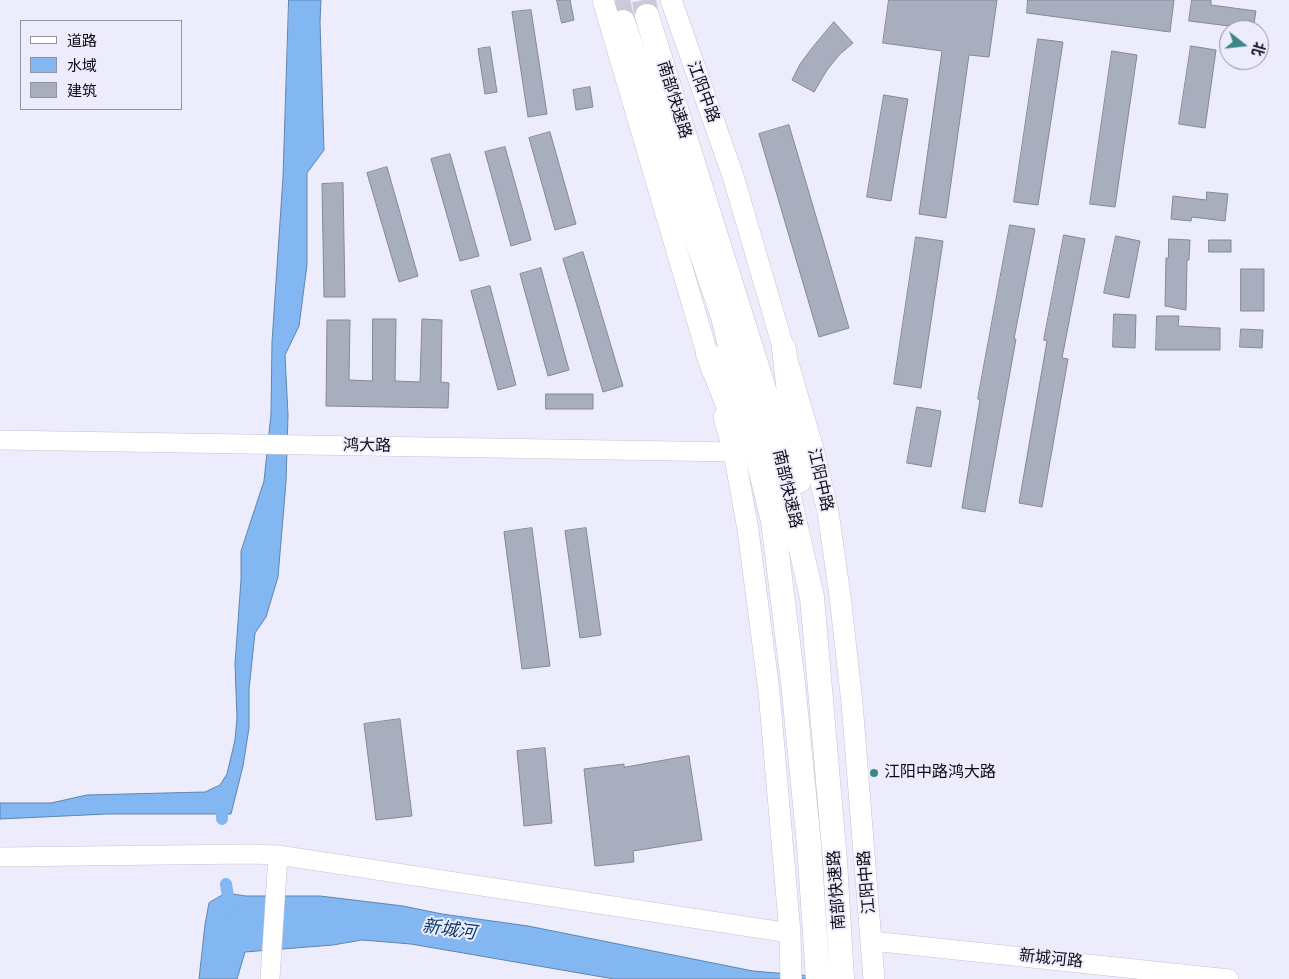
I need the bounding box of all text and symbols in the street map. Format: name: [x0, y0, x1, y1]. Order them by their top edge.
legend: [20, 20, 182, 110]
north arrow: [1219, 20, 1269, 70]
text: 道路: [67, 32, 97, 50]
text: 北: [1248, 40, 1268, 58]
text: 水域: [67, 57, 97, 75]
street label: 南部快速路: [653, 59, 695, 141]
street label: 江阳中路: [683, 59, 723, 125]
text: 建筑: [67, 82, 97, 100]
street label: 鸿大路: [343, 436, 391, 456]
street label: 江阳中路: [803, 447, 837, 513]
street label: 南部快速路: [769, 448, 805, 530]
place label: 江阳中路鸿大路: [884, 763, 996, 783]
marker: 江阳中路鸿大路: [868, 767, 880, 779]
street label: 南部快速路: [825, 849, 849, 931]
street label: 江阳中路: [855, 849, 879, 915]
water label: 新城河: [421, 916, 477, 944]
street label: 新城河路: [1018, 946, 1084, 972]

